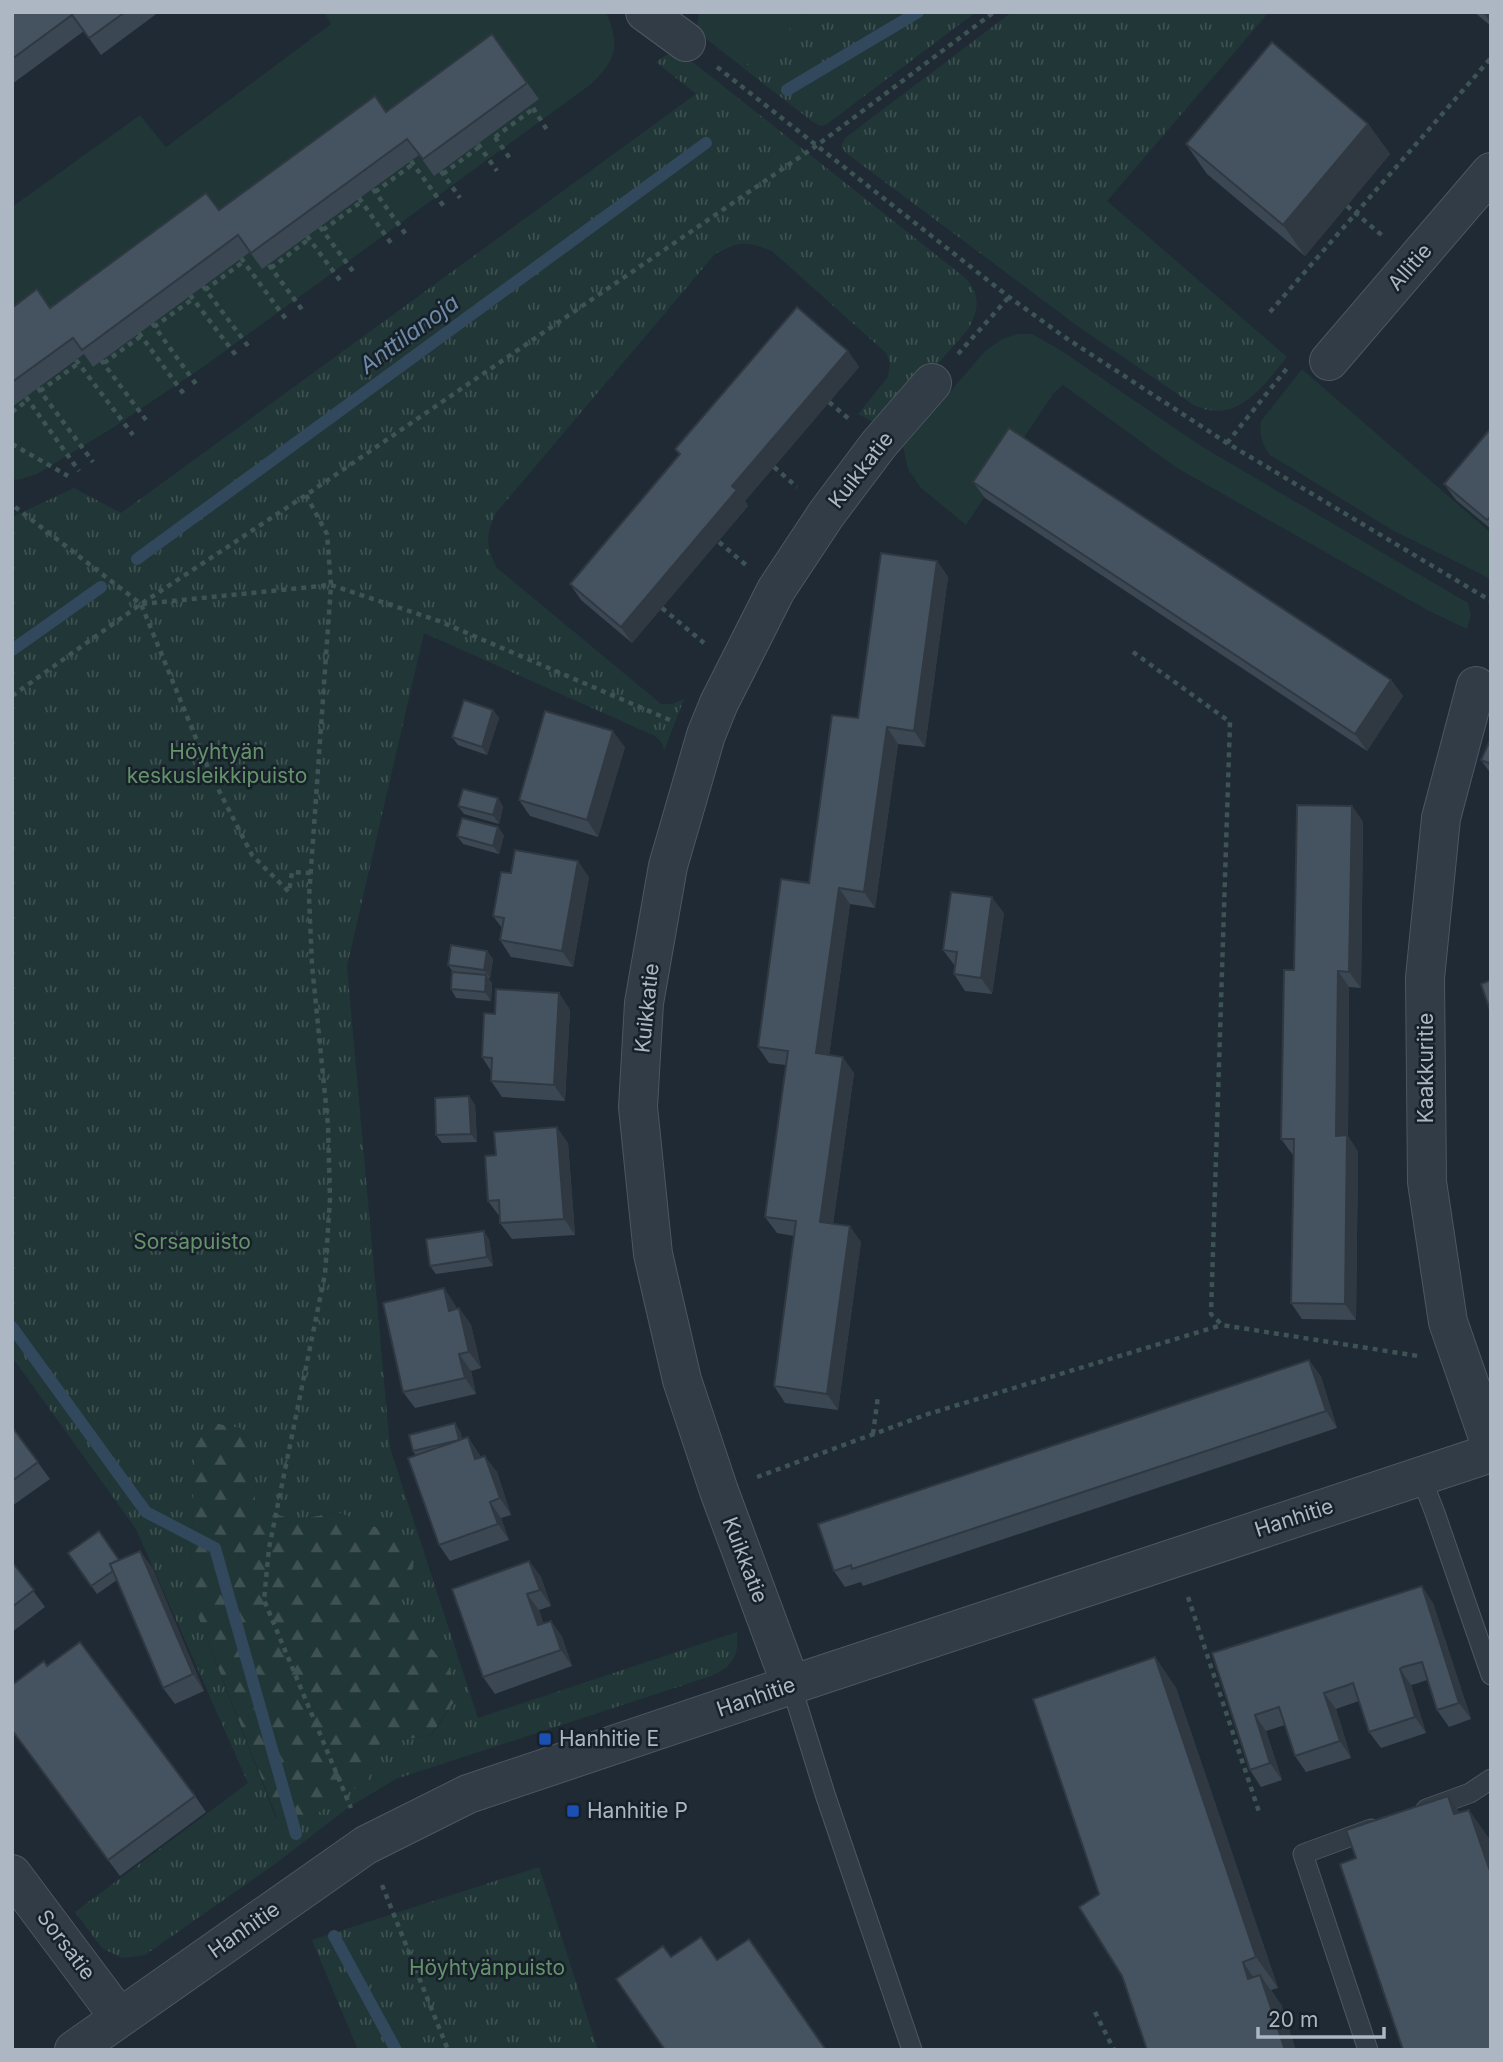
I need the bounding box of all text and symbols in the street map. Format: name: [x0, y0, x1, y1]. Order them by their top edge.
street label: Allitie: [1382, 238, 1437, 295]
water label: Anttilanoja: [353, 288, 464, 380]
street label: Kuikkatie: [823, 427, 898, 513]
park label: Höyhtyän keskusleikkipuisto: [127, 739, 307, 788]
street label: Kuikkatie: [629, 962, 664, 1054]
street label: Kaakkuritie: [1413, 1013, 1438, 1123]
park label: Sorsapuisto: [133, 1229, 251, 1254]
street label: Hanhitie: [1251, 1493, 1336, 1542]
street label: Kuikkatie: [718, 1513, 773, 1606]
street label: Hanhitie: [713, 1671, 798, 1722]
place label: Hanhitie E: [559, 1726, 659, 1751]
marker: Hanhitie E: [537, 1731, 553, 1747]
place label: Hanhitie P: [587, 1798, 688, 1823]
marker: Hanhitie P: [565, 1803, 581, 1819]
street label: Hanhitie: [203, 1896, 284, 1963]
street label: Sorsatie: [32, 1905, 101, 1985]
park label: Höyhtyänpuisto: [409, 1955, 565, 1980]
scale bar: [1258, 1996, 1384, 2040]
text: 20 m: [1268, 2007, 1318, 2032]

